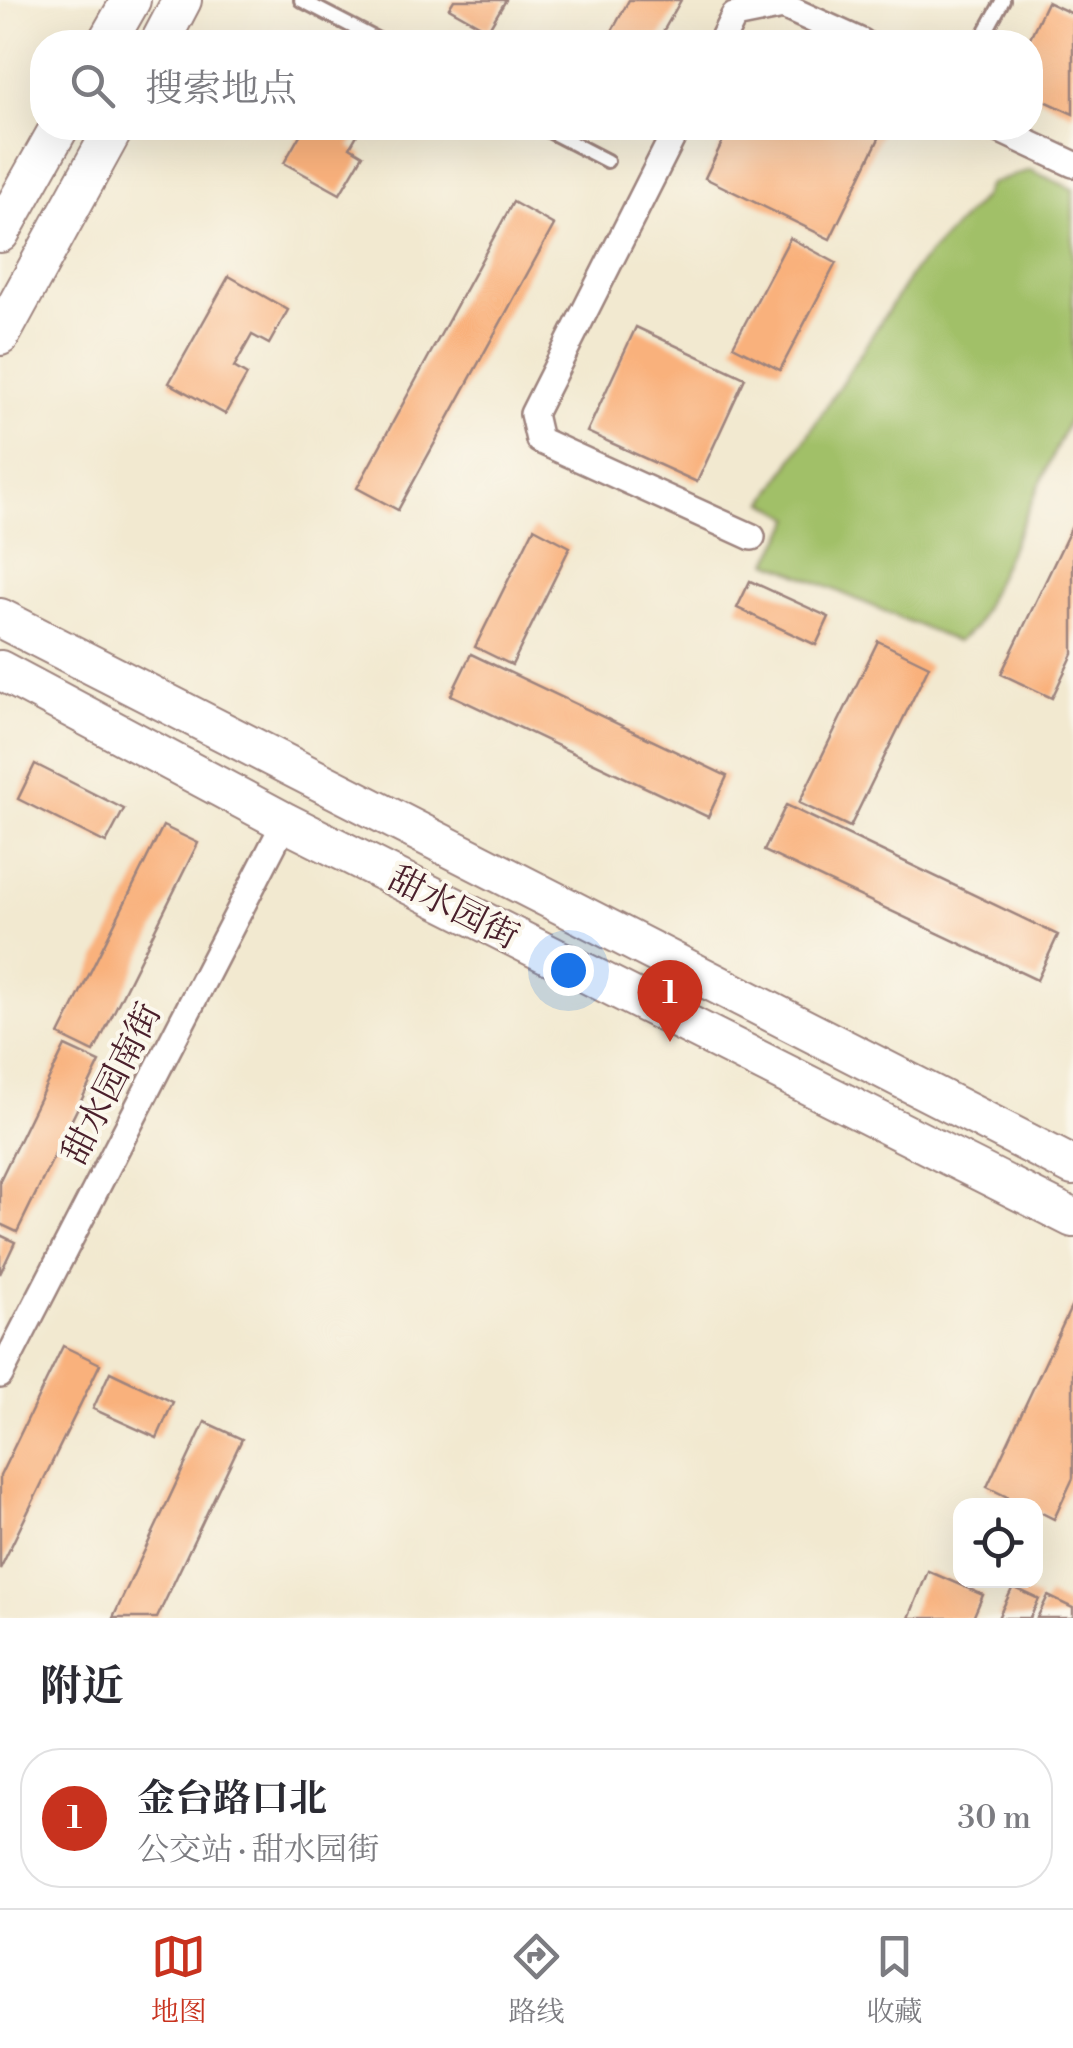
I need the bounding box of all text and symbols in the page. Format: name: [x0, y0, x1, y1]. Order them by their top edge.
search box: [30, 30, 1043, 140]
icon: search: [65, 58, 120, 113]
text: 搜索地点: [145, 66, 297, 113]
street label: 甜水园街: [381, 857, 525, 959]
your location: [543, 945, 594, 996]
pin: 1: [638, 960, 702, 1042]
street label: 甜水园南街: [53, 996, 171, 1171]
map controls: [953, 1498, 1043, 1588]
button: locate: [953, 1498, 1043, 1588]
text: 附近: [40, 1661, 124, 1714]
text: 金台路口北: [137, 1776, 327, 1823]
text: 1: [67, 1798, 82, 1838]
text: 30 m: [957, 1798, 1031, 1838]
text: 公交站 · 甜水园街: [137, 1830, 380, 1870]
tab: 地图: [151, 1929, 207, 2030]
tab: 路线: [508, 1929, 564, 2030]
tab: 收藏: [866, 1929, 922, 2030]

